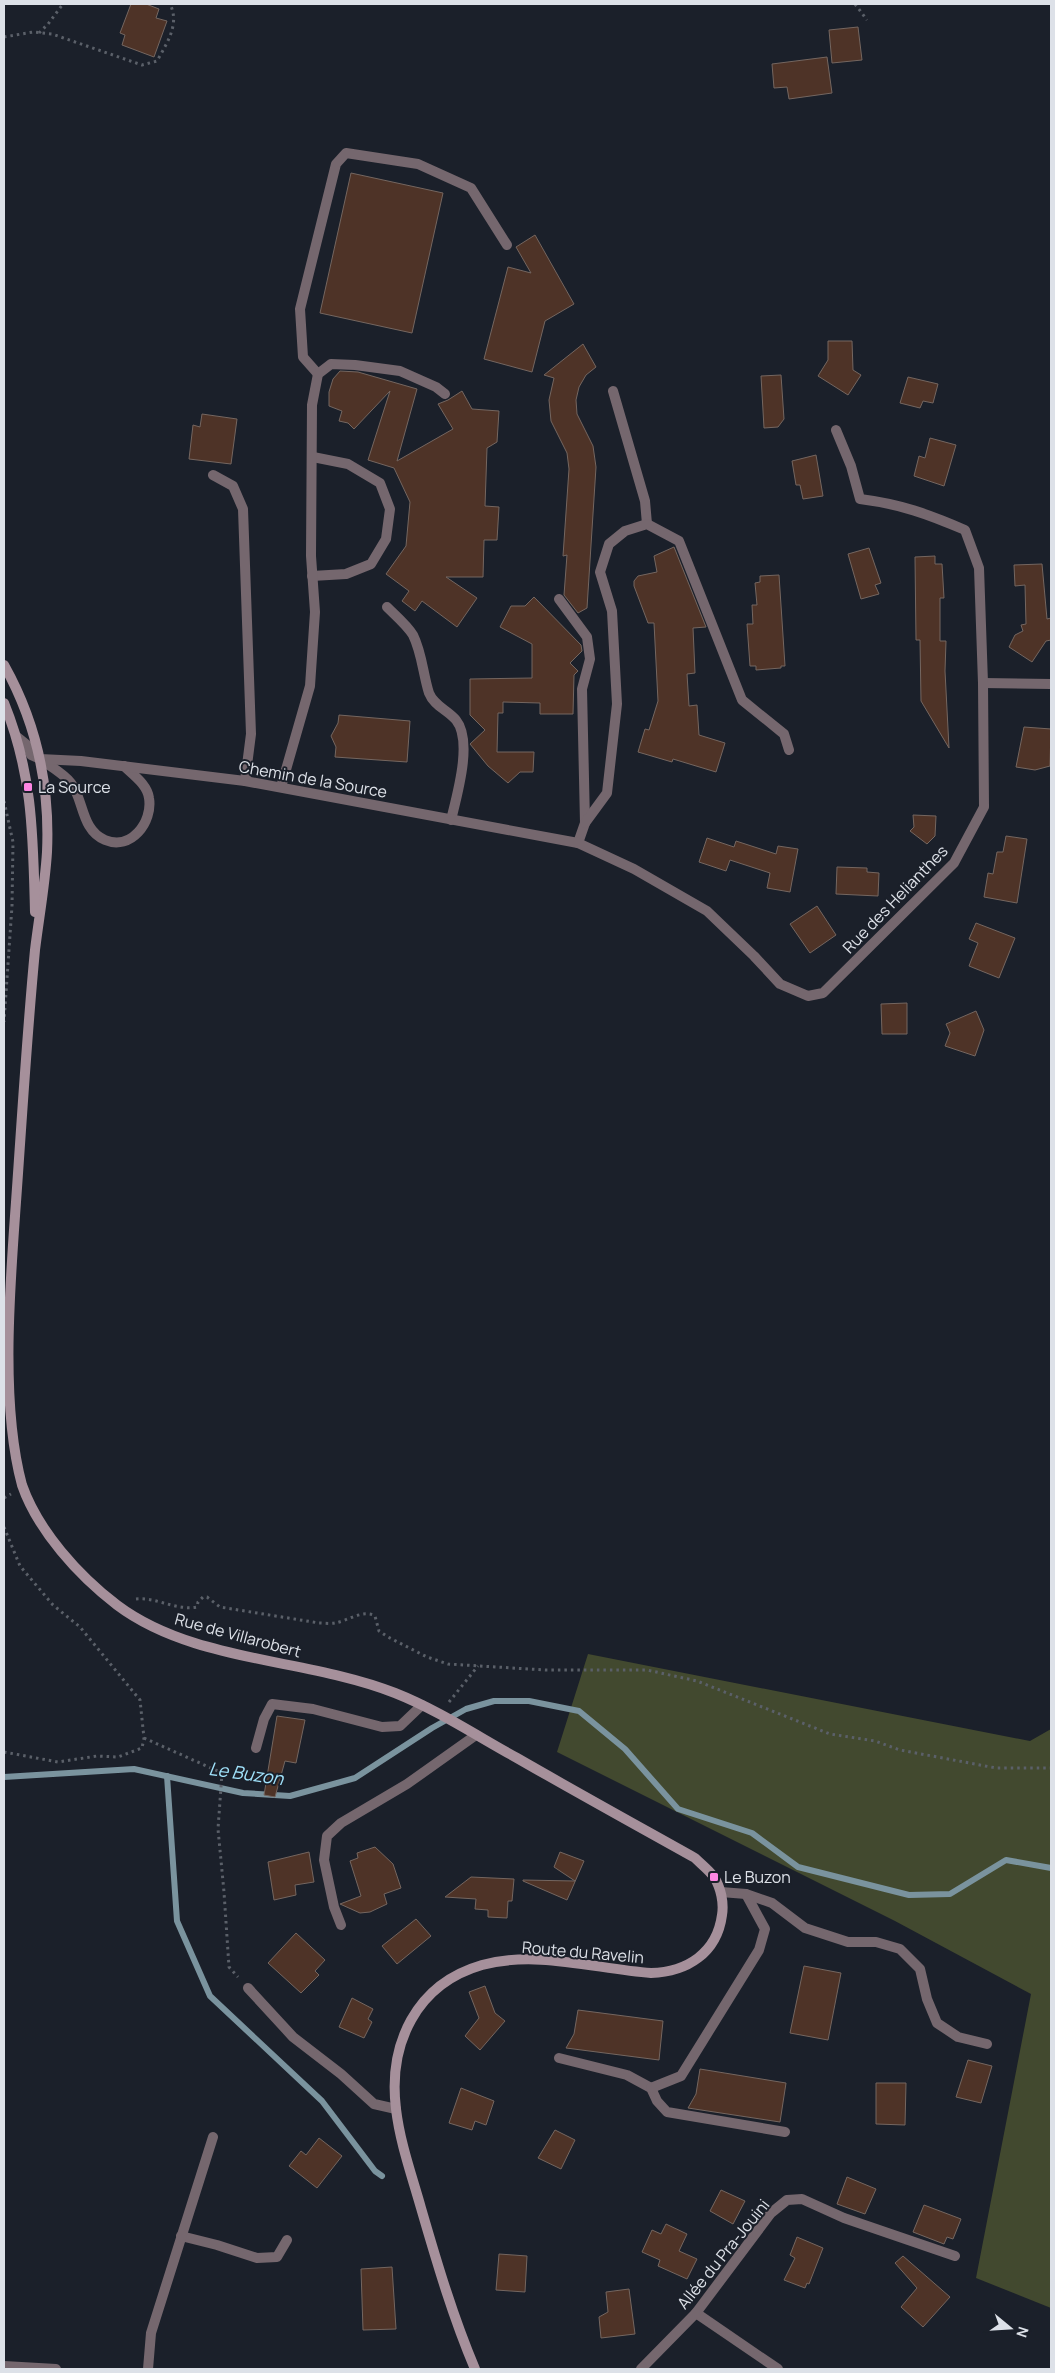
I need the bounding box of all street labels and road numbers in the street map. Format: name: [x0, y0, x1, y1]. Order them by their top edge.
street label: Chemin de la Source: [237, 755, 389, 803]
street label: Rue des Helianthes: [838, 840, 952, 958]
street label: Rue de Villarobert: [173, 1608, 303, 1662]
street label: Route du Ravelin: [521, 1936, 645, 1968]
street label: Allée du Pra-Jouini: [672, 2195, 774, 2313]

